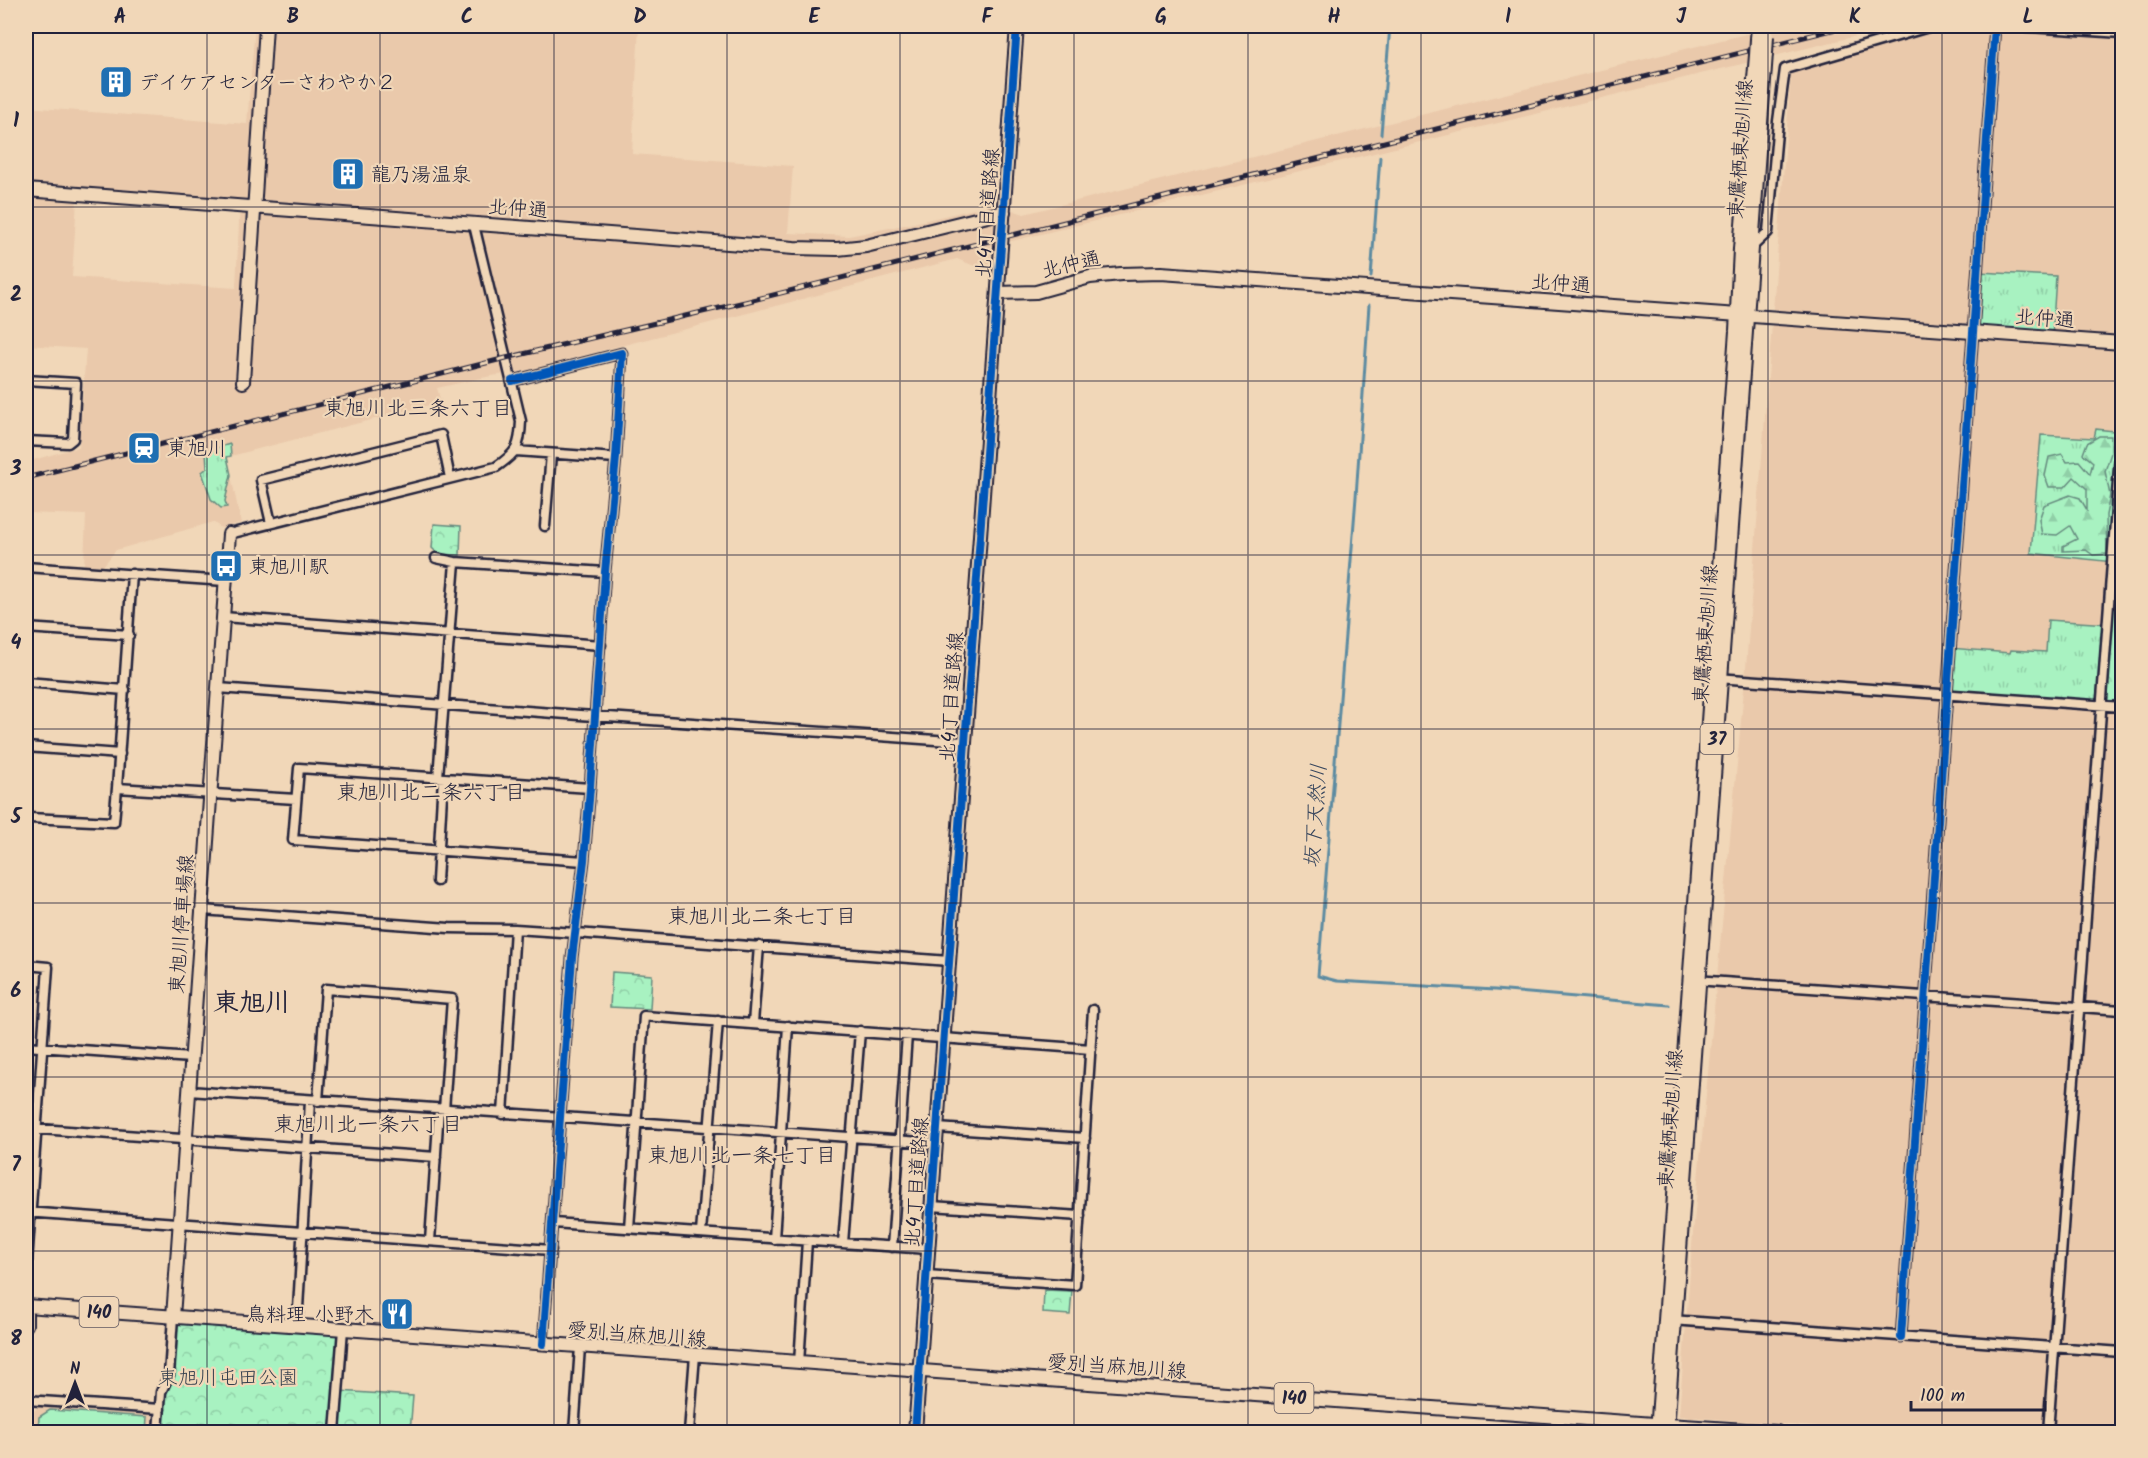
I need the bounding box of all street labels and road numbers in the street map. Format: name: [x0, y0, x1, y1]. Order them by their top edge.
street label: 東鷹栖東旭川線: [1721, 78, 1763, 220]
street label: 北4丁目道路線: [968, 147, 1010, 280]
street label: 北仲通: [487, 192, 549, 228]
street label: 北仲通: [1039, 244, 1104, 288]
street label: 北仲通: [1530, 267, 1592, 303]
street label: 北仲通: [2014, 302, 2076, 338]
street label: 東鷹栖東旭川線: [1686, 563, 1728, 705]
street label: 北4丁目道路線: [932, 631, 974, 764]
road number: 37: [1700, 724, 1734, 754]
street label: 東旭川停車場線: [162, 853, 204, 995]
street label: 東鷹栖東旭川線: [1651, 1048, 1693, 1190]
street label: 北4丁目道路線: [897, 1116, 939, 1249]
road number: 140: [80, 1297, 118, 1327]
street label: 愛別当麻旭川線: [566, 1315, 708, 1357]
street label: 愛別当麻旭川線: [1046, 1347, 1188, 1389]
road number: 140: [1274, 1383, 1314, 1413]

